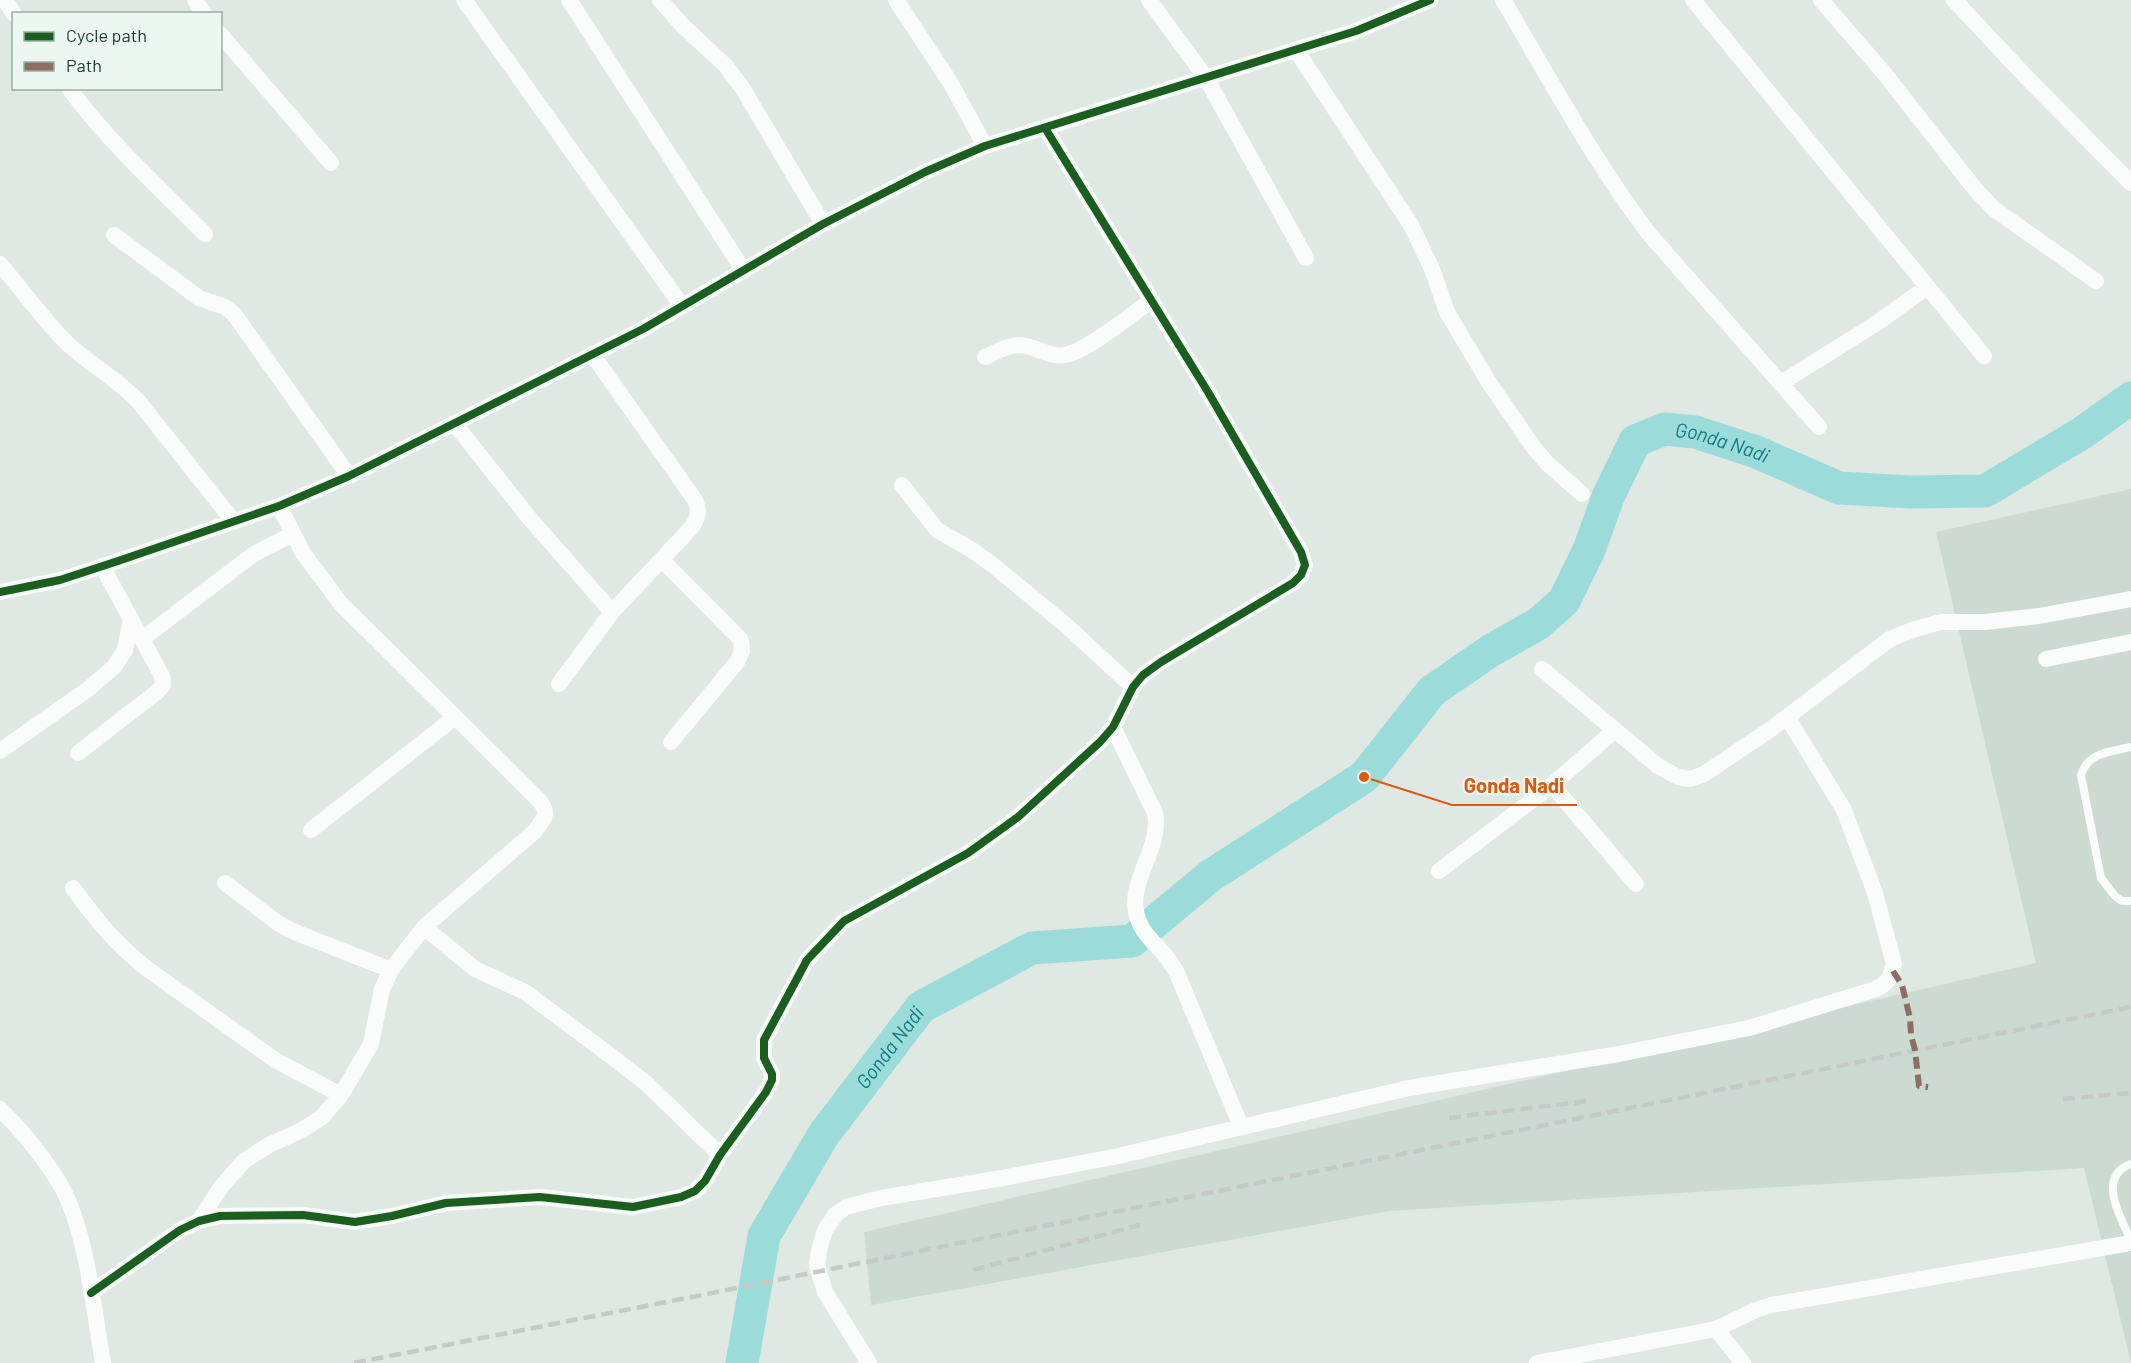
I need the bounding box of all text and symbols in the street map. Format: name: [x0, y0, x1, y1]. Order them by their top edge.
legend: [12, 12, 222, 90]
text: Cycle path: [66, 24, 147, 46]
text: Path: [66, 54, 102, 76]
water label: Gonda Nadi: [1674, 417, 1773, 467]
callout: Gonda Nadi: [1452, 767, 1577, 805]
text: Gonda Nadi: [1464, 773, 1564, 797]
water label: Gonda Nadi: [850, 1001, 928, 1093]

